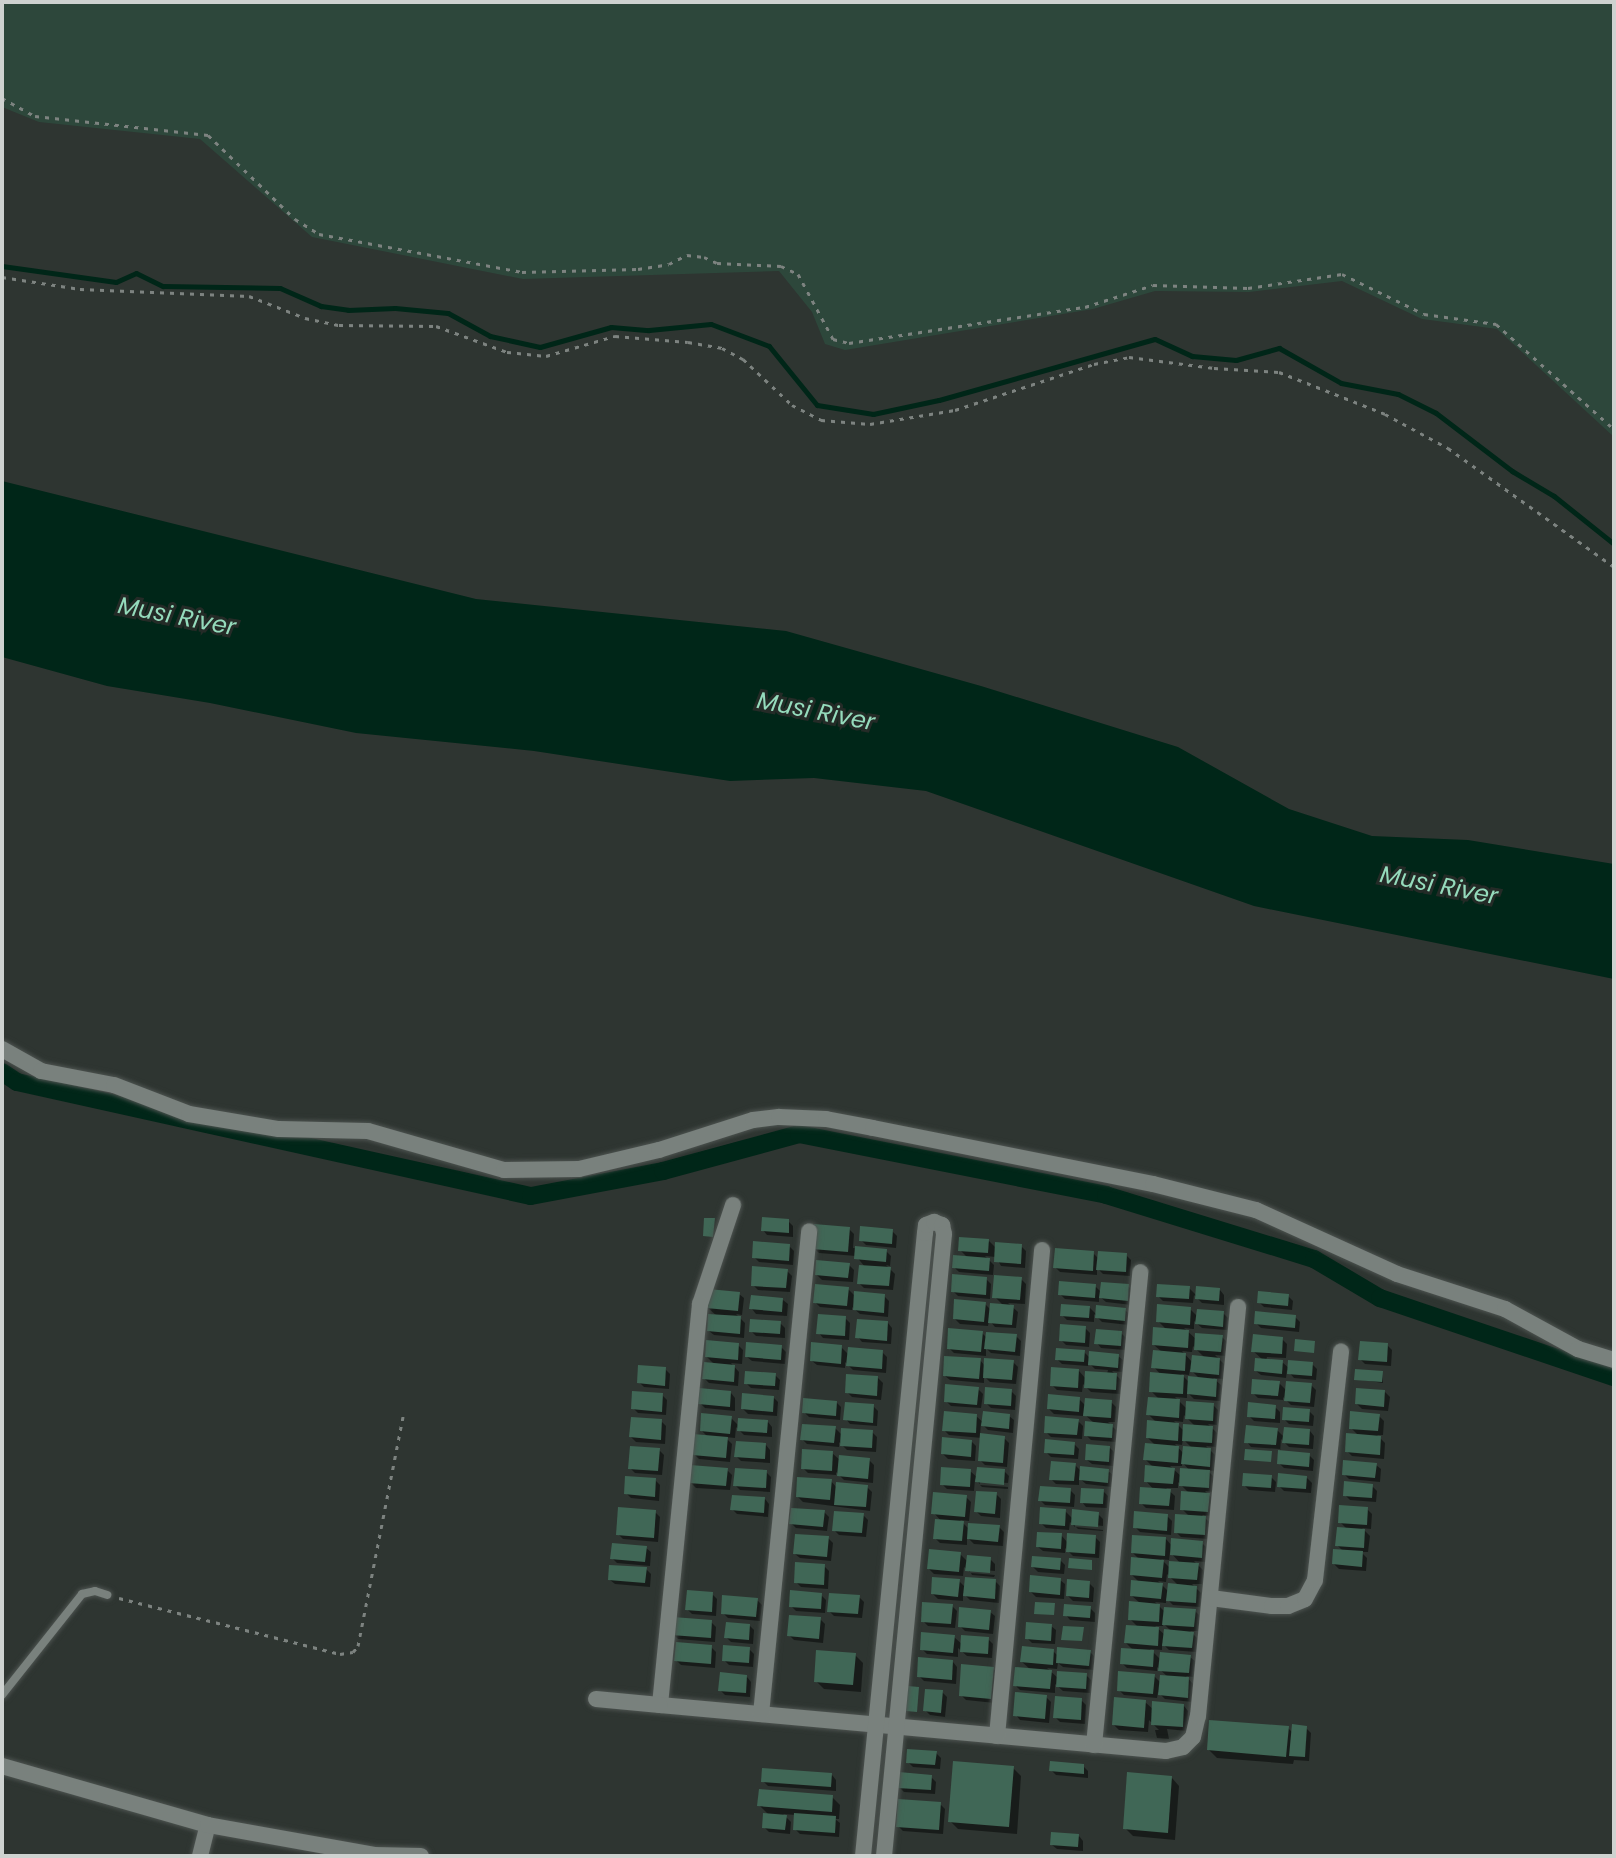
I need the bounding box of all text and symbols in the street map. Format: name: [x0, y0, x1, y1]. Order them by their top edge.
water label: Musi River: [116, 590, 238, 642]
water label: Musi River: [755, 685, 877, 737]
water label: Musi River: [1378, 859, 1500, 911]

